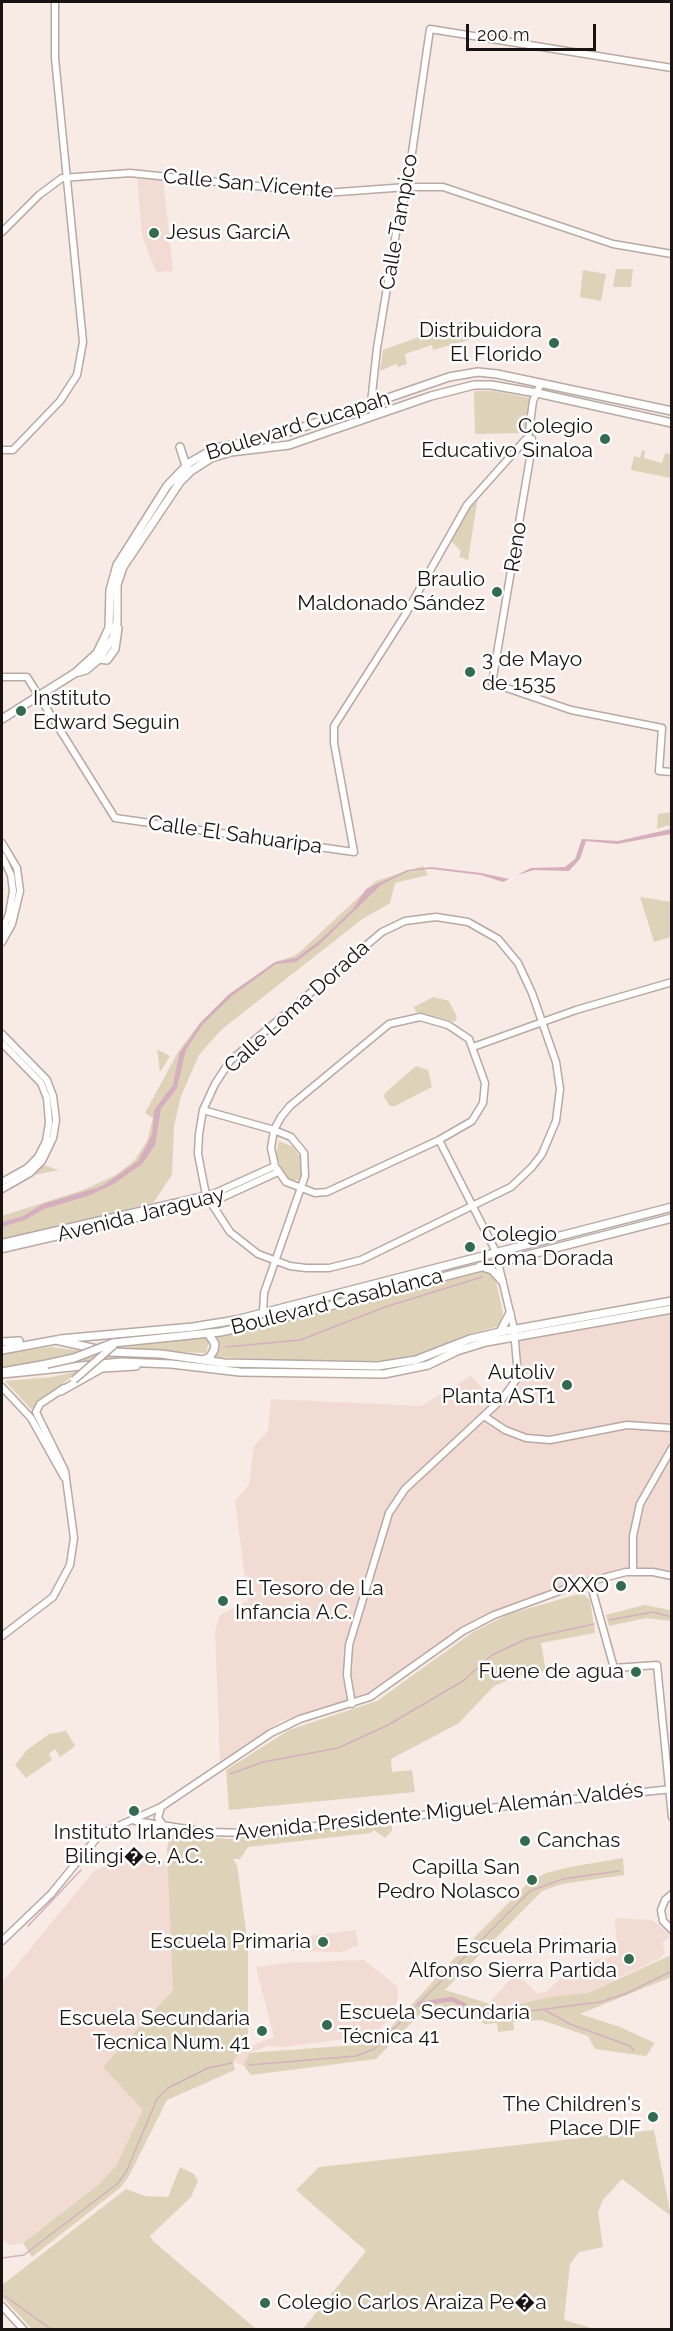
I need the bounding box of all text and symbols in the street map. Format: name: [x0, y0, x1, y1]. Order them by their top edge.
scale bar: [469, 12, 600, 50]
text: 200 m: [477, 24, 530, 45]
street label: Calle Tampico: [375, 152, 423, 292]
street label: Calle San Vicente: [162, 164, 334, 204]
place label: Jesus GarciA: [166, 220, 290, 246]
marker: Jesus GarciA: [147, 226, 161, 240]
place label: Distribuidora El Florido: [419, 318, 542, 368]
marker: Distribuidora El Florido: [547, 336, 561, 350]
street label: Boulevard Cucapah: [203, 386, 393, 466]
place label: Colegio Educativo Sinaloa: [421, 414, 593, 464]
marker: Colegio Educativo Sinaloa: [598, 432, 612, 446]
street label: Reno: [500, 520, 532, 574]
place label: Braulio Maldonado Sández: [297, 567, 485, 617]
marker: Braulio Maldonado Sández: [490, 585, 504, 599]
place label: 3 de Mayo de 1535: [482, 647, 582, 697]
marker: 3 de Mayo de 1535: [463, 665, 477, 679]
place label: Instituto Edward Seguin: [33, 686, 180, 736]
marker: Instituto Edward Seguin: [14, 704, 28, 718]
street label: Calle El Sahuaripa: [146, 810, 324, 860]
street label: Calle Loma Dorada: [219, 935, 375, 1079]
street label: Avenida Jaraguay: [55, 1182, 227, 1248]
place label: Colegio Loma Dorada: [482, 1222, 613, 1272]
marker: Colegio Loma Dorada: [463, 1240, 477, 1254]
street label: Boulevard Casablanca: [229, 1263, 445, 1341]
place label: Autoliv Planta AST1: [442, 1360, 555, 1410]
marker: Autoliv Planta AST1: [560, 1378, 574, 1392]
place label: OXXO: [552, 1573, 609, 1599]
place label: El Tesoro de La Infancia A.C.: [235, 1576, 384, 1626]
marker: OXXO: [614, 1579, 628, 1593]
marker: El Tesoro de La Infancia A.C.: [216, 1594, 230, 1608]
place label: Fuene de agua: [479, 1659, 624, 1685]
marker: Fuene de agua: [629, 1665, 643, 1679]
street label: Avenida Presidente Miguel Alemán Valdés: [233, 1778, 645, 1846]
marker: Instituto Irlandes Bilingi�e, A.C.: [127, 1804, 141, 1818]
place label: Instituto Irlandes Bilingi�e, A.C.: [54, 1820, 214, 1870]
place label: Canchas: [537, 1828, 620, 1854]
marker: Canchas: [518, 1834, 532, 1848]
place label: Capilla San Pedro Nolasco: [377, 1855, 520, 1905]
marker: Capilla San Pedro Nolasco: [525, 1873, 539, 1887]
place label: Escuela Primaria: [150, 1929, 311, 1955]
place label: Escuela Primaria Alfonso Sierra Partida: [409, 1934, 617, 1984]
marker: Escuela Primaria: [316, 1935, 330, 1949]
marker: Escuela Primaria Alfonso Sierra Partida: [622, 1952, 636, 1966]
place label: Escuela Secundaria Técnica 41: [339, 2000, 530, 2050]
place label: Escuela Secundaria Tecnica Num. 41: [59, 2006, 250, 2056]
marker: Escuela Secundaria Técnica 41: [320, 2018, 334, 2032]
marker: Escuela Secundaria Tecnica Num. 41: [255, 2024, 269, 2038]
place label: The Children's Place DIF: [503, 2092, 641, 2142]
marker: The Children's Place DIF: [646, 2110, 660, 2124]
place label: Colegio Carlos Araiza Pe�a: [277, 2290, 547, 2316]
marker: Colegio Carlos Araiza Pe�a: [258, 2296, 272, 2310]

